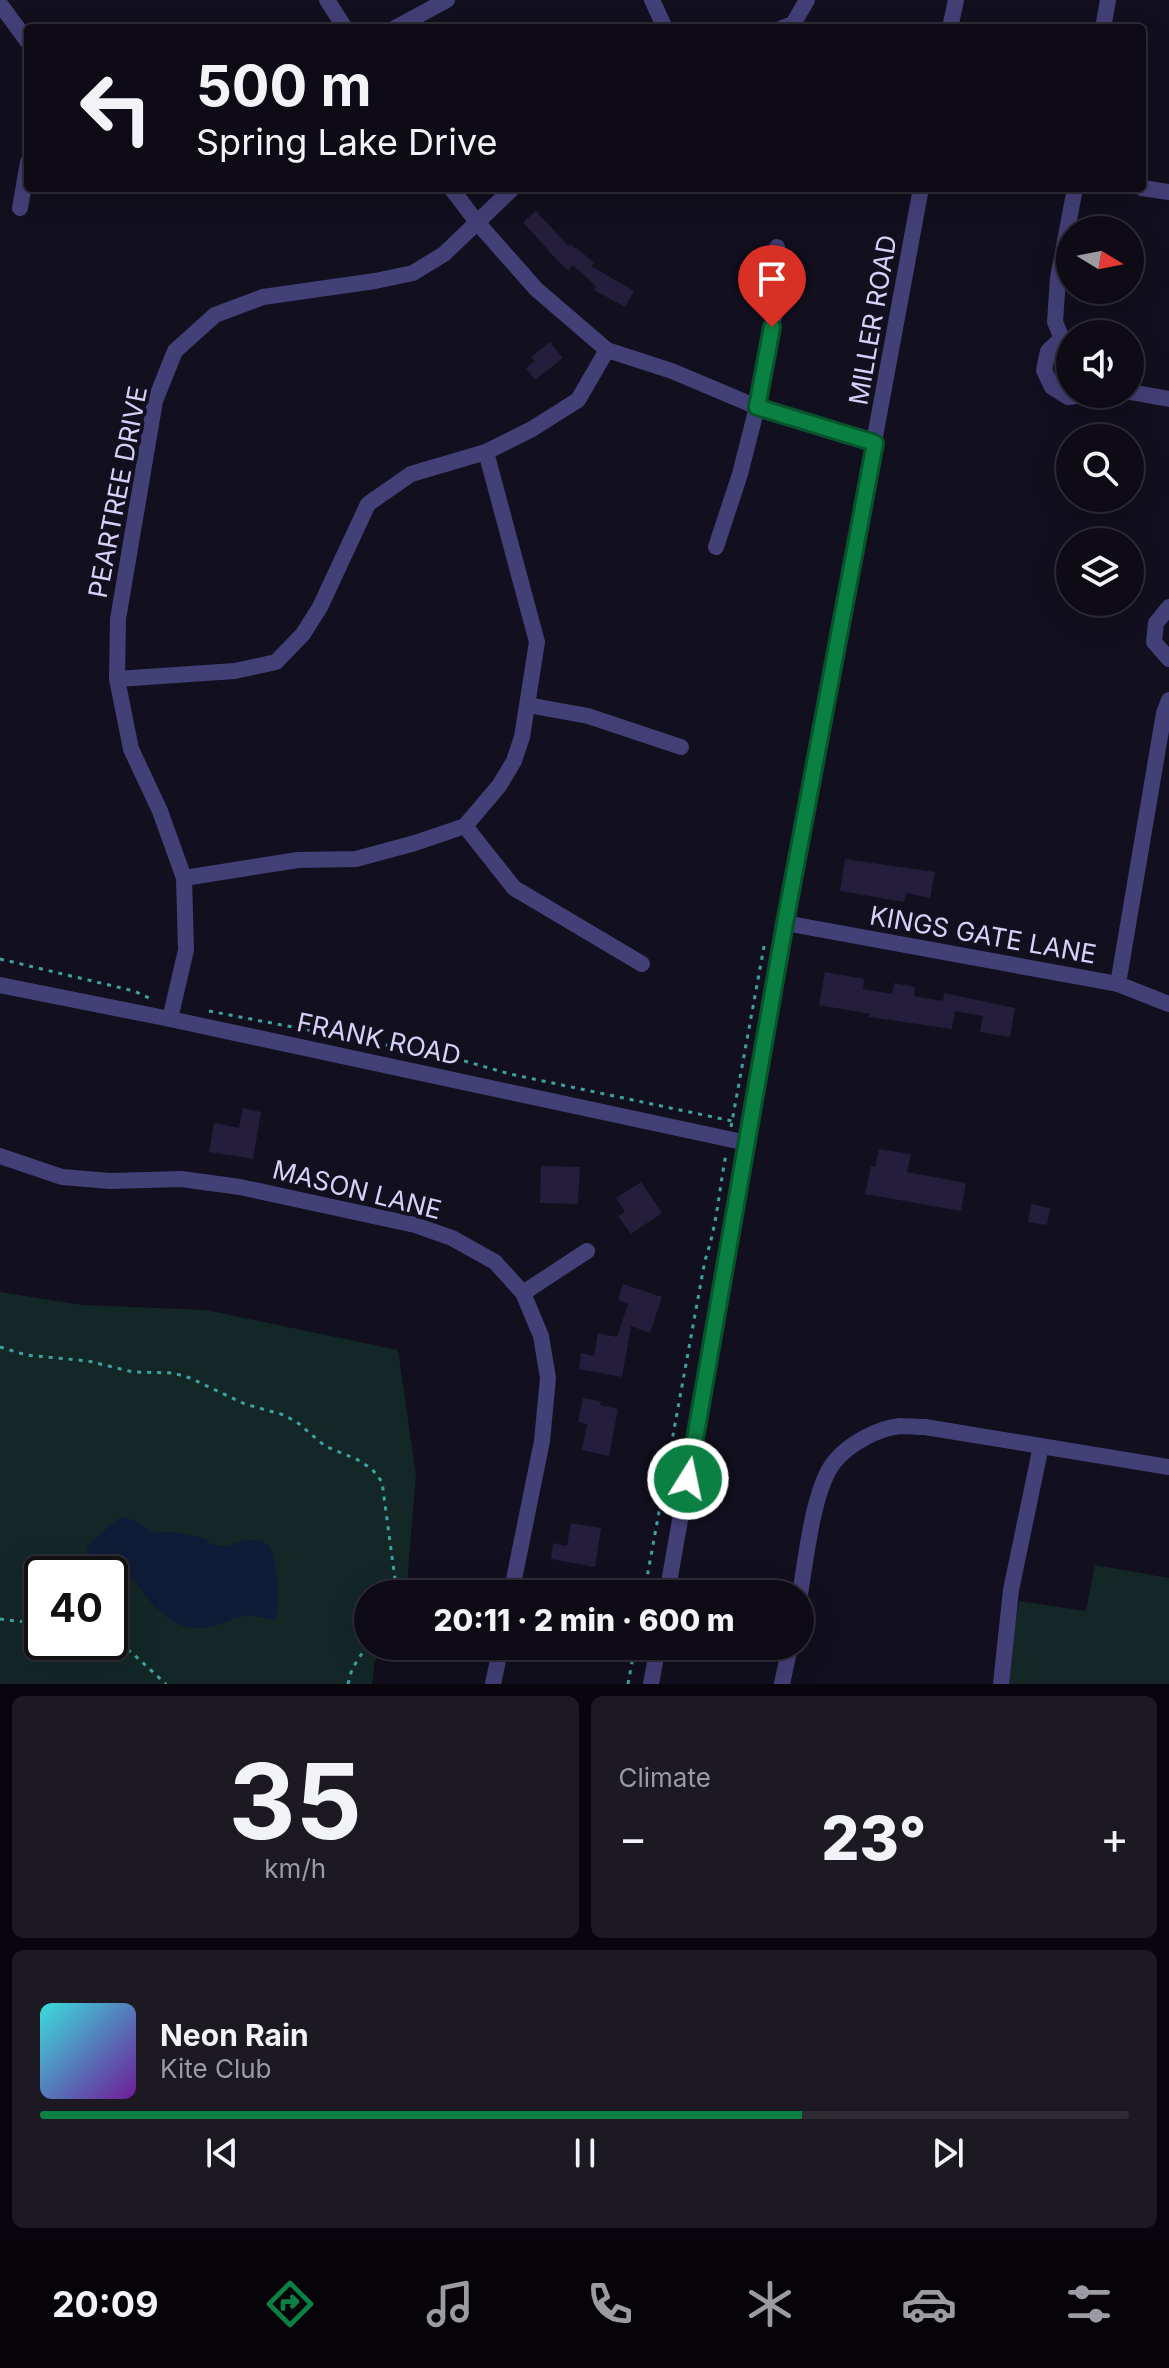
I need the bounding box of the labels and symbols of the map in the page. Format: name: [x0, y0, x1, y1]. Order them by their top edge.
north arrow: [1056, 216, 1144, 304]
street label: MILLER ROAD: [842, 233, 903, 407]
pin: [738, 245, 806, 327]
street label: PEARTREE DRIVE: [82, 383, 153, 600]
street label: KINGS GATE LANE: [867, 899, 1099, 970]
street label: FRANK ROAD: [294, 1006, 464, 1071]
street label: MASON LANE: [270, 1154, 445, 1225]
position arrow: [646, 1437, 730, 1521]
speed limit sign: 40: [24, 1556, 128, 1660]

